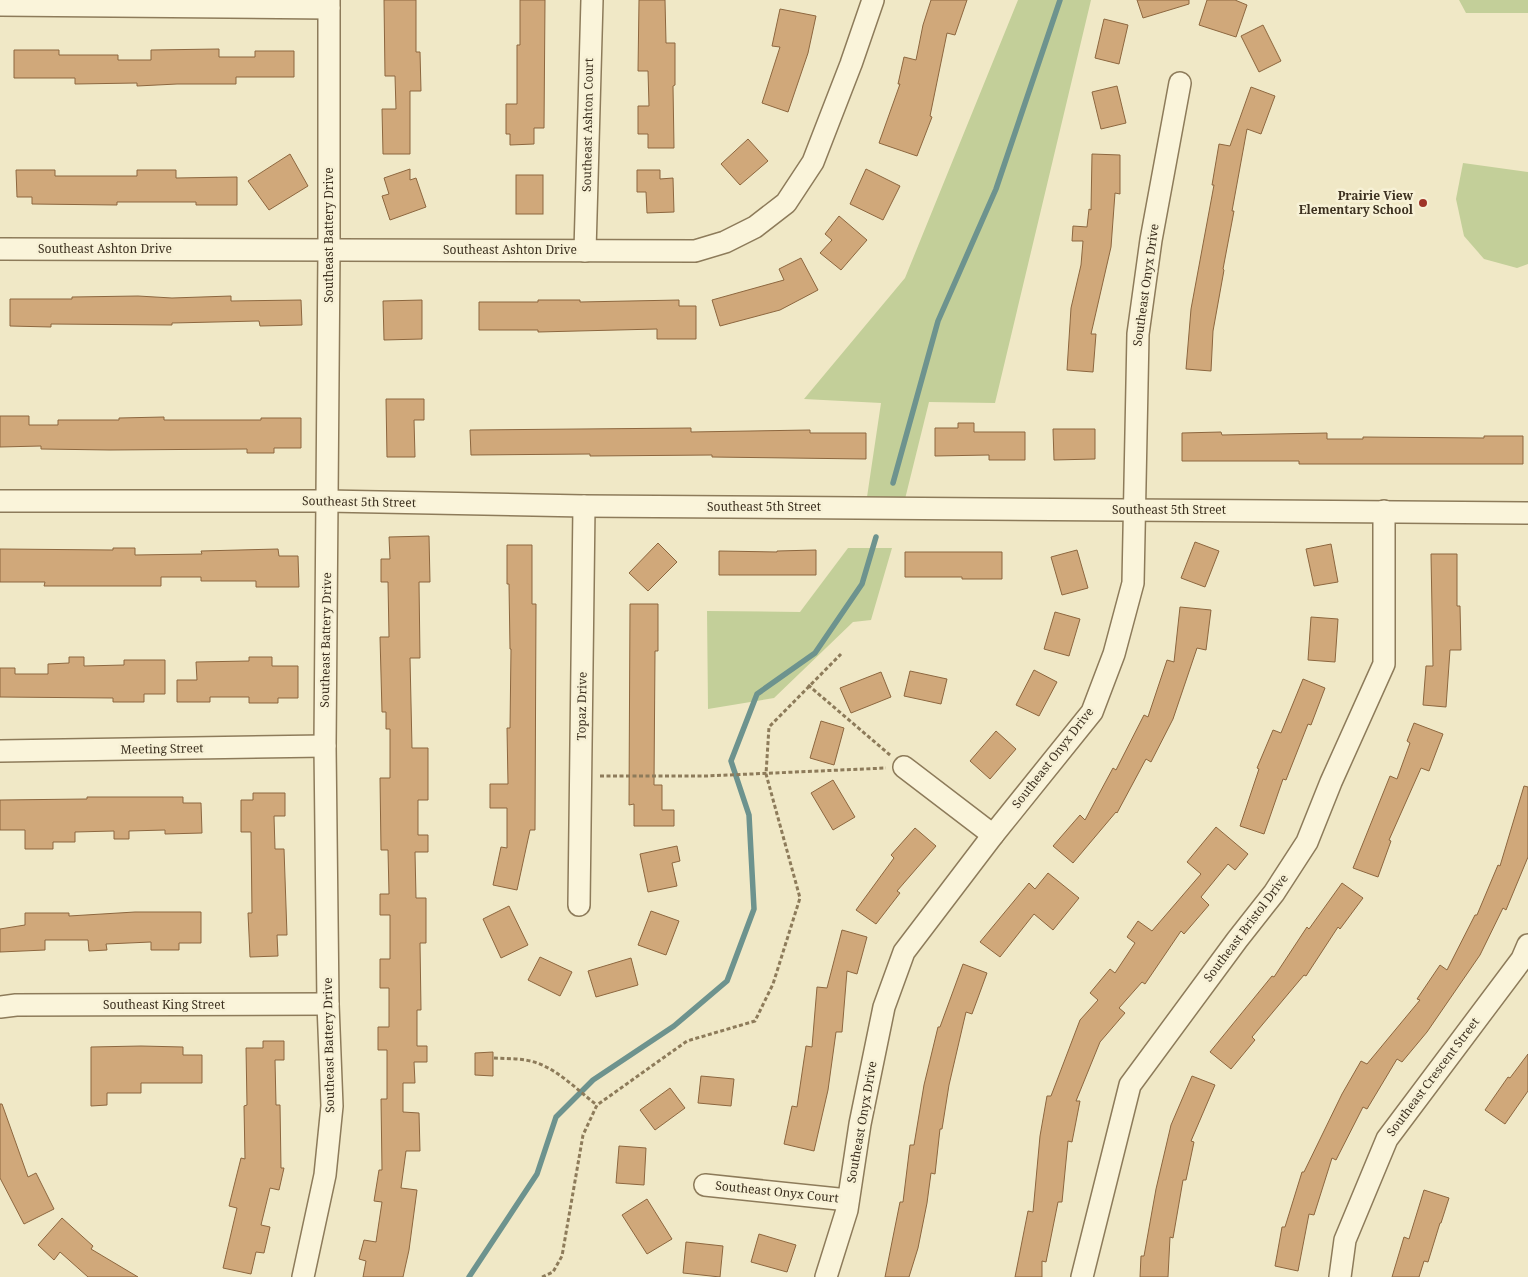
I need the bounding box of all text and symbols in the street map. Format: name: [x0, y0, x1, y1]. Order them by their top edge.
street label: Southeast Ashton Court: [578, 58, 597, 192]
street label: Southeast Battery Drive: [320, 167, 337, 303]
place label: Prairie View Elementary School: [1299, 187, 1414, 218]
marker: Prairie View Elementary School: [1417, 197, 1429, 209]
street label: Southeast Onyx Drive: [1128, 223, 1163, 347]
street label: Southeast Ashton Drive: [38, 240, 172, 257]
street label: Southeast Ashton Drive: [443, 241, 577, 258]
street label: Southeast 5th Street: [302, 492, 416, 511]
street label: Southeast 5th Street: [707, 498, 821, 515]
street label: Southeast 5th Street: [1112, 501, 1226, 518]
street label: Southeast Battery Drive: [316, 572, 335, 708]
street label: Topaz Drive: [572, 672, 591, 740]
street label: Southeast Onyx Drive: [1008, 704, 1097, 812]
street label: Meeting Street: [120, 739, 204, 758]
street label: Southeast Bristol Drive: [1199, 870, 1292, 985]
street label: Southeast Battery Drive: [319, 977, 338, 1113]
street label: Southeast King Street: [103, 996, 225, 1013]
street label: Southeast Crescent Street: [1382, 1014, 1483, 1140]
street label: Southeast Onyx Drive: [842, 1060, 881, 1184]
street label: Southeast Onyx Court: [715, 1177, 840, 1206]

